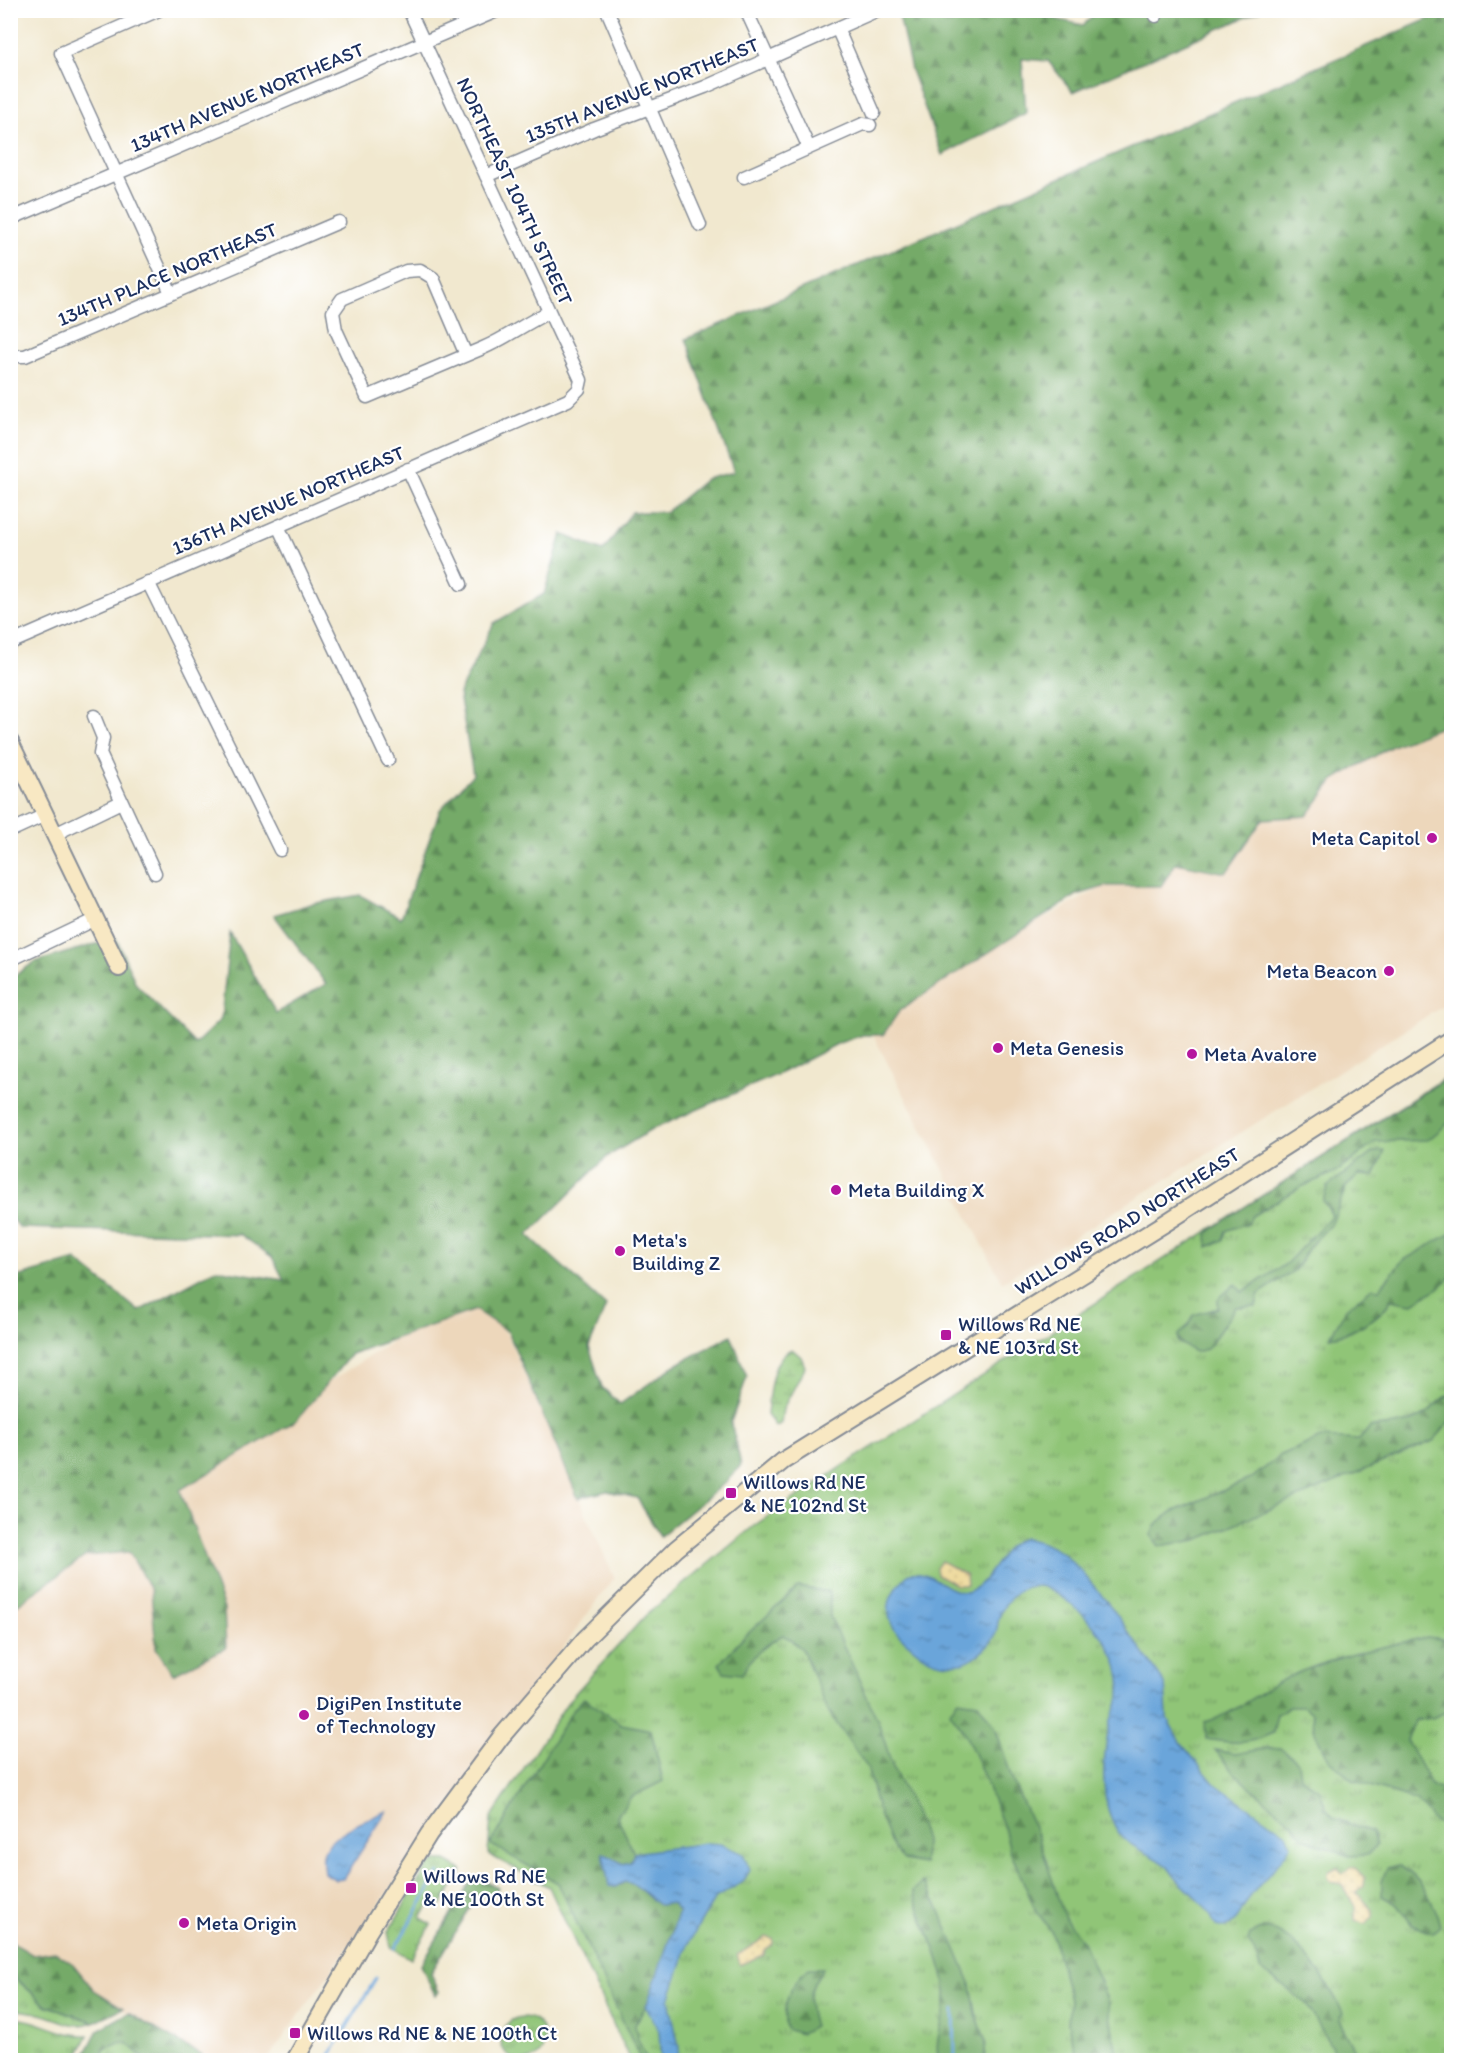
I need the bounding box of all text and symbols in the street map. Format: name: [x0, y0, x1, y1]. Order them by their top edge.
street label: 135TH AVENUE NORTHEAST: [522, 32, 762, 148]
street label: 134TH AVENUE NORTHEAST: [127, 37, 367, 157]
street label: NORTHEAST 104TH STREET: [452, 74, 578, 308]
street label: 134TH PLACE NORTHEAST: [54, 217, 280, 331]
street label: 136TH AVENUE NORTHEAST: [168, 440, 408, 560]
place label: Meta Capitol: [1311, 826, 1420, 850]
marker: Meta Capitol: [1425, 831, 1439, 845]
place label: Meta Beacon: [1267, 959, 1377, 983]
marker: Meta Beacon: [1382, 964, 1396, 978]
place label: Meta Genesis: [1010, 1036, 1124, 1060]
marker: Meta Genesis: [991, 1041, 1005, 1055]
place label: Meta Avalore: [1204, 1042, 1317, 1066]
marker: Meta Avalore: [1185, 1047, 1199, 1061]
street label: WILLOWS ROAD NORTHEAST: [1010, 1142, 1244, 1300]
place label: Meta Building X: [848, 1178, 985, 1202]
marker: Meta Building X: [829, 1183, 843, 1197]
place label: Meta's Building Z: [632, 1228, 721, 1275]
marker: Meta's Building Z: [613, 1244, 627, 1258]
place label: Willows Rd NE & NE 103rd St: [958, 1312, 1081, 1359]
marker: Willows Rd NE & NE 103rd St: [939, 1328, 953, 1342]
place label: Willows Rd NE & NE 102nd St: [743, 1470, 867, 1517]
marker: Willows Rd NE & NE 102nd St: [724, 1486, 738, 1500]
place label: DigiPen Institute of Technology: [316, 1691, 462, 1738]
marker: DigiPen Institute of Technology: [297, 1708, 311, 1722]
place label: Willows Rd NE & NE 100th St: [423, 1864, 546, 1911]
marker: Willows Rd NE & NE 100th St: [404, 1881, 418, 1895]
place label: Meta Origin: [196, 1911, 297, 1935]
marker: Meta Origin: [177, 1916, 191, 1930]
place label: Willows Rd NE & NE 100th Ct: [307, 2021, 557, 2045]
marker: Willows Rd NE & NE 100th Ct: [288, 2026, 302, 2040]

